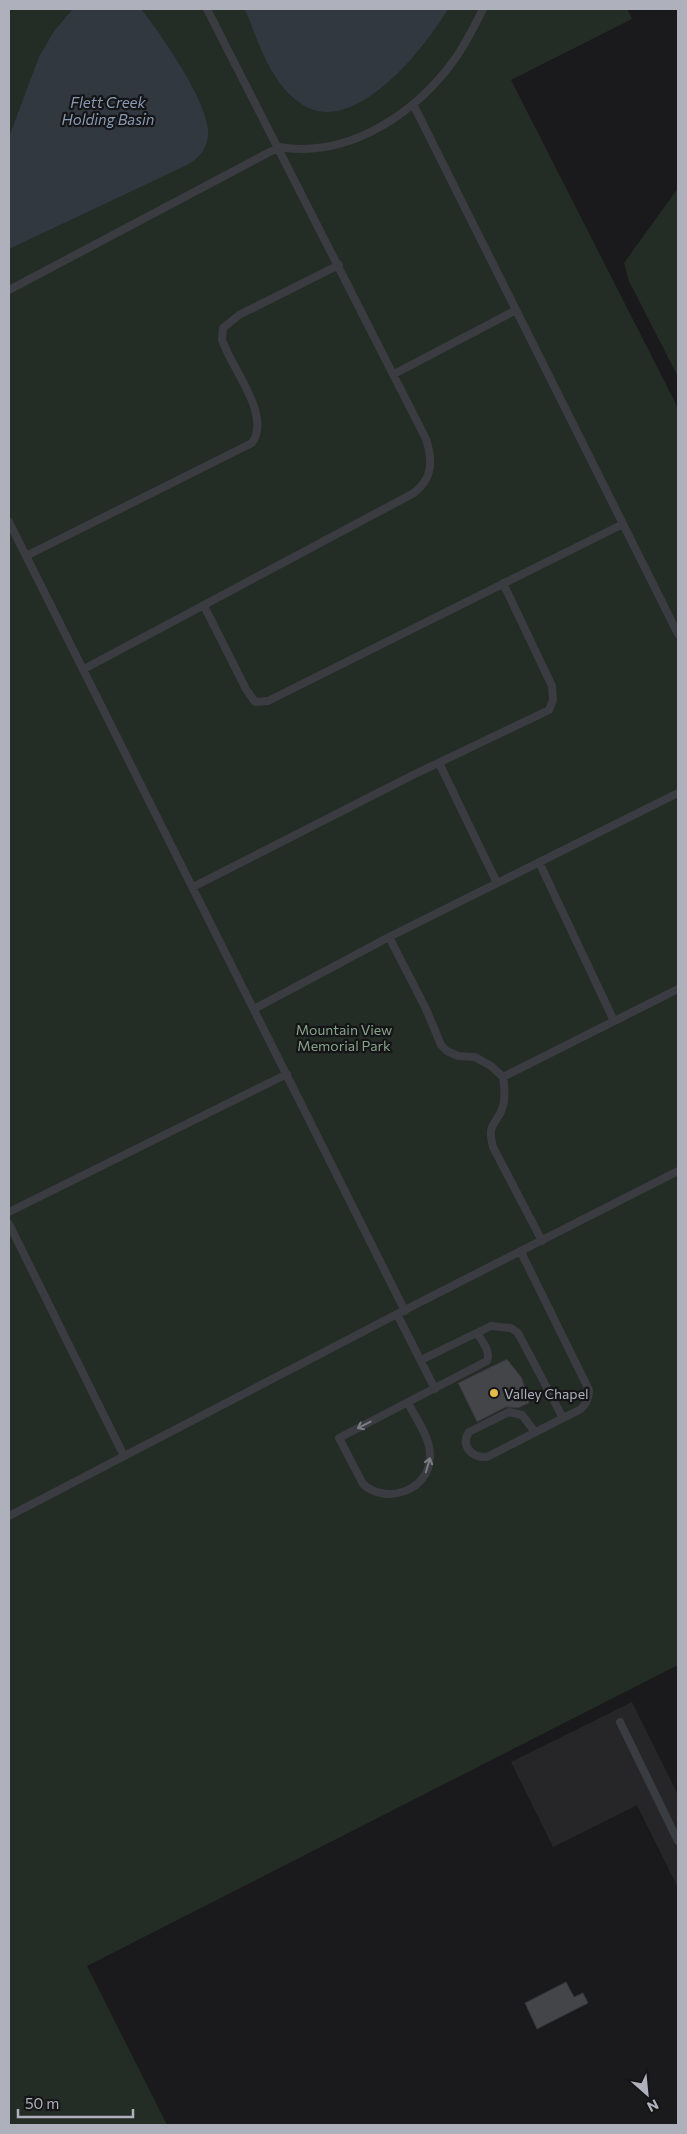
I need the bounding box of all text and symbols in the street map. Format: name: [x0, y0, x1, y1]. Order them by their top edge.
water label: Flett Creek Holding Basin: [62, 93, 154, 128]
park label: Mountain View Memorial Park: [296, 1021, 392, 1054]
place label: Valley Chapel: [504, 1385, 589, 1402]
marker: Valley Chapel: [488, 1387, 500, 1399]
one-way arrow: [357, 1420, 372, 1430]
one-way arrow: [423, 1457, 433, 1473]
north arrow: [622, 2069, 672, 2119]
scale bar: [18, 2086, 132, 2118]
text: 50 m: [25, 2094, 59, 2112]
text: N: [645, 2096, 662, 2116]

